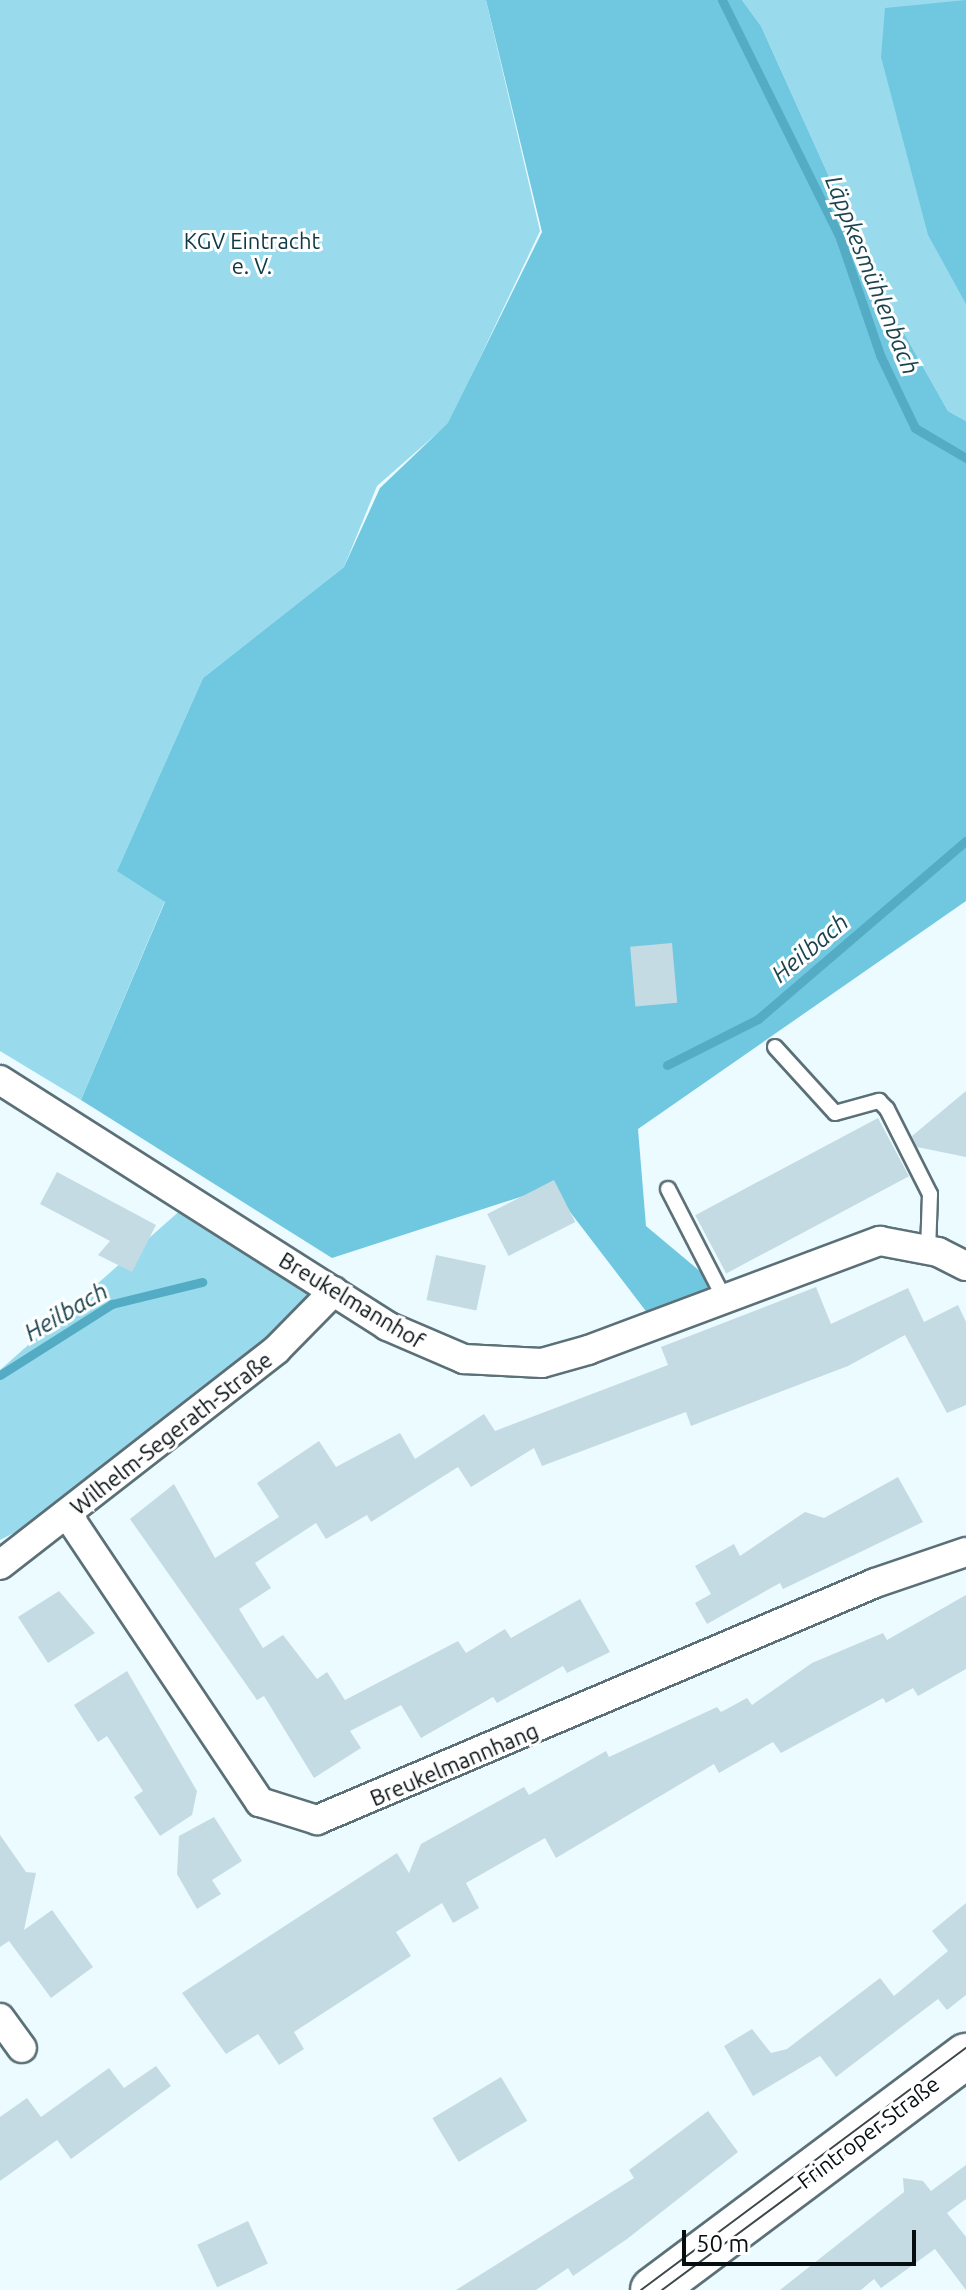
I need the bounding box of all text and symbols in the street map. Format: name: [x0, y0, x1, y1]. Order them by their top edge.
water label: Läppkesmühlenbach: [819, 171, 925, 379]
park label: KGV Eintracht e. V.: [184, 227, 320, 278]
water label: Heilbach: [766, 908, 854, 988]
street label: Breukelmannhof: [275, 1246, 429, 1354]
water label: Heilbach: [19, 1277, 113, 1347]
street label: Wilhelm-Segerath-Straße: [65, 1346, 277, 1520]
street label: Breukelmannhang: [366, 1717, 542, 1811]
street label: Frintroper Straße: [792, 2070, 944, 2194]
scale bar: [686, 2214, 920, 2264]
text: 50 m: [696, 2230, 749, 2257]

